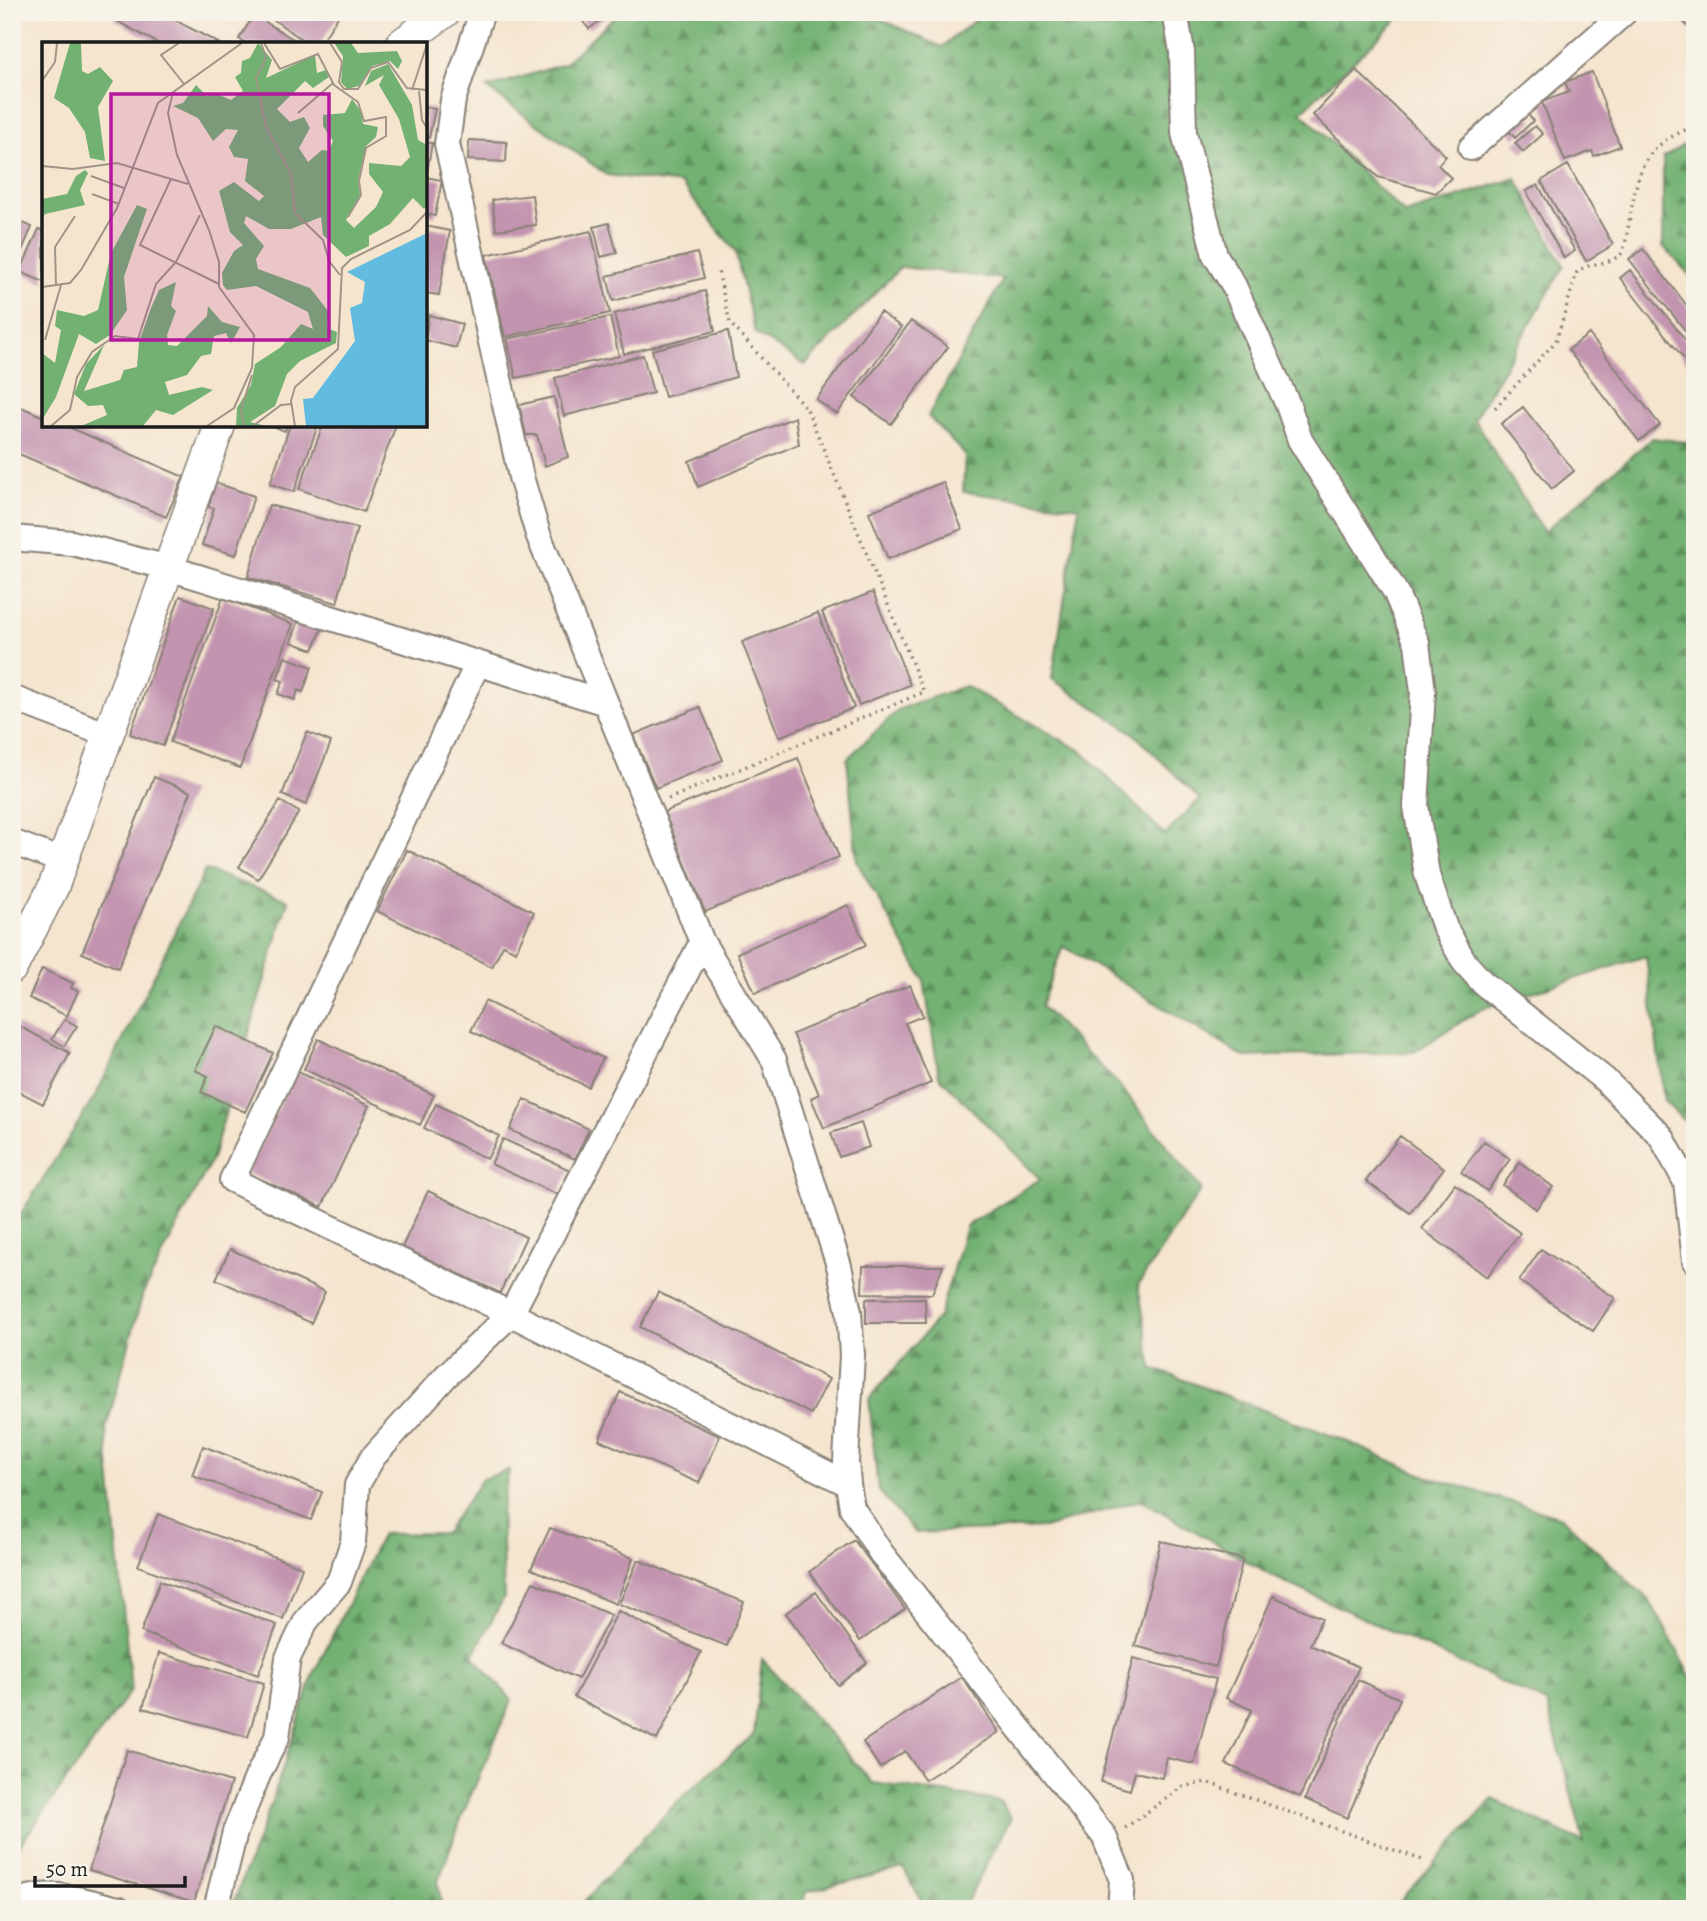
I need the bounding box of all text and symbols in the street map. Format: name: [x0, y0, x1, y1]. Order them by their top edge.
inset map: [42, 42, 427, 427]
scale bar: [35, 1844, 186, 1888]
text: 50 m: [46, 1855, 88, 1883]

